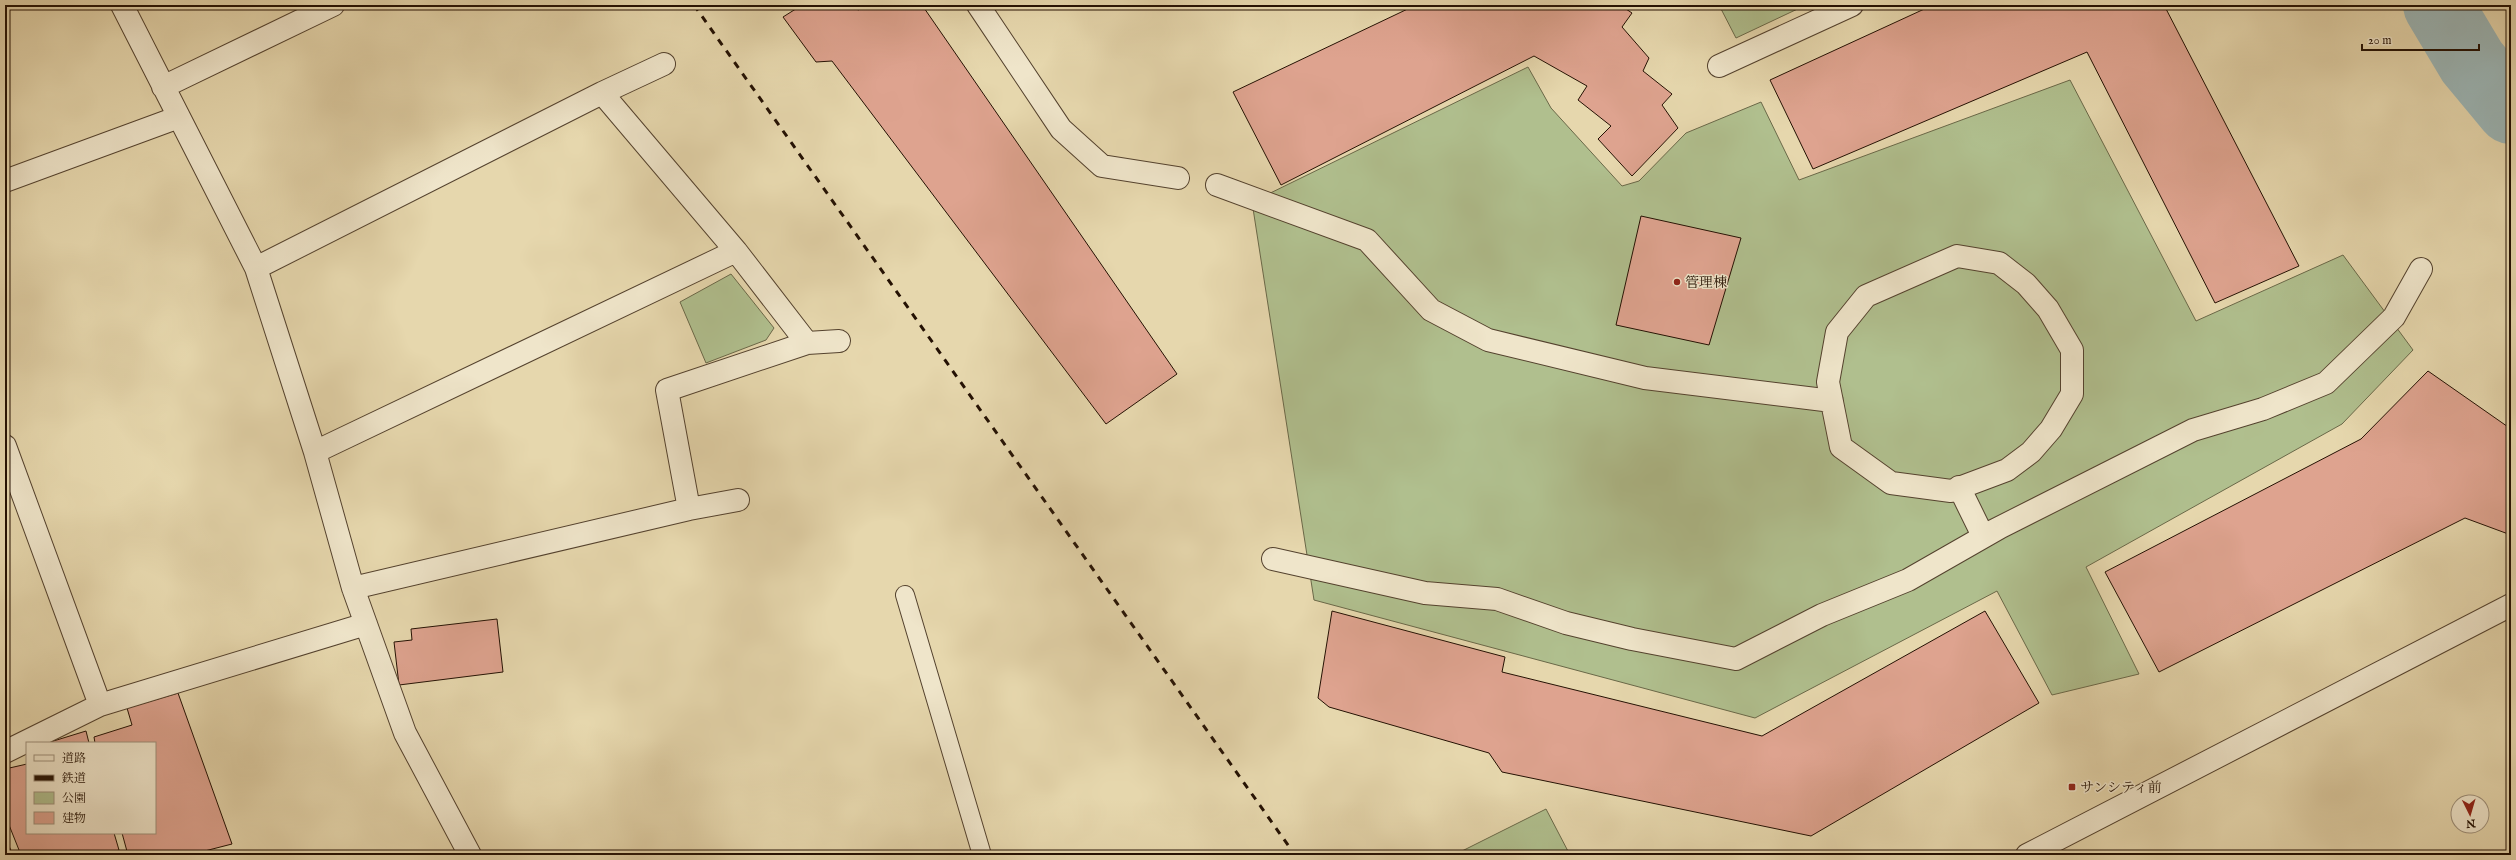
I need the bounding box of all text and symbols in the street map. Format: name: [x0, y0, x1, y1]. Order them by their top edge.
scale bar: [2362, 26, 2479, 52]
text: 20 m: [2368, 33, 2391, 48]
place label: 管理棟: [1685, 274, 1727, 292]
marker: 管理棟: [1672, 277, 1682, 287]
legend: [26, 742, 156, 834]
text: 道路: [62, 751, 86, 766]
text: 鉄道: [61, 771, 86, 786]
place label: サンシティ前: [2080, 779, 2162, 797]
marker: サンシティ前: [2067, 782, 2077, 792]
text: 公園: [62, 791, 86, 806]
north arrow: [2450, 794, 2490, 834]
text: 建物: [62, 811, 86, 826]
text: N: [2465, 815, 2477, 830]

